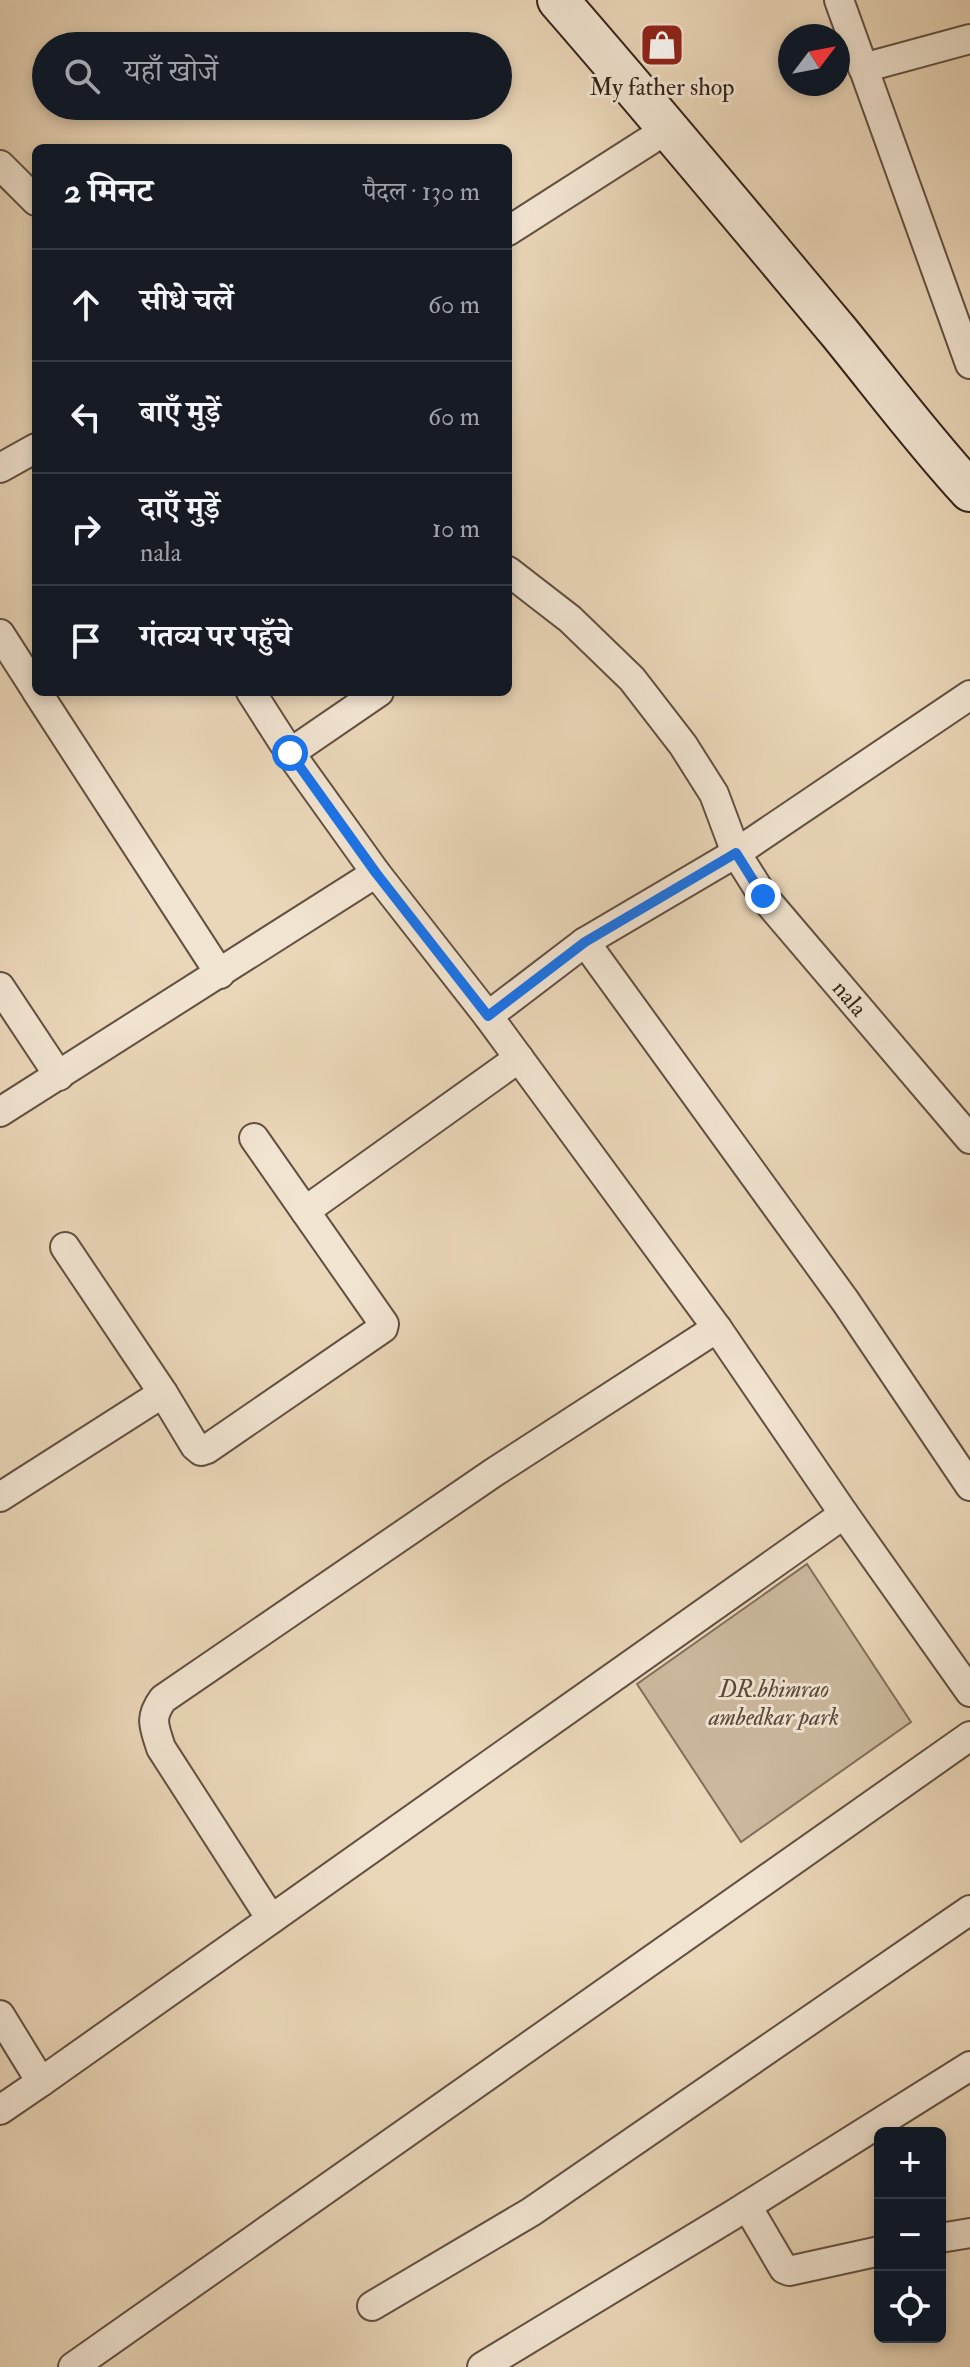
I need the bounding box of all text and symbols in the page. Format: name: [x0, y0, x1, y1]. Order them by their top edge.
shop icon: My father shop: [638, 21, 686, 69]
north arrow: [778, 24, 850, 96]
search box: [32, 32, 512, 120]
text: यहाँ खोजें: [124, 53, 218, 90]
icon: search: [60, 54, 104, 98]
place label: My father shop: [590, 72, 734, 103]
text: 2 मिनट: [64, 170, 153, 213]
text: पैदल · 130 m: [363, 176, 480, 208]
text: सीधे चलें: [140, 282, 233, 319]
icon: ahead: [64, 283, 108, 327]
text: 60 m: [428, 289, 480, 321]
text: बाएँ मुड़ें: [140, 394, 221, 431]
icon: left: [64, 395, 108, 439]
text: 60 m: [428, 401, 480, 433]
text: दाएँ मुड़ें: [140, 490, 220, 527]
icon: right: [64, 507, 108, 551]
text: 10 m: [432, 513, 480, 545]
text: nala: [140, 537, 181, 569]
text: गंतव्य पर पहुँचे: [140, 618, 291, 655]
icon: arrive: [64, 619, 108, 663]
route start: [272, 735, 308, 771]
route end: [745, 878, 781, 914]
street label: nala: [826, 974, 875, 1024]
park label: DR.bhimrao ambedkar park: [708, 1674, 839, 1733]
map controls: [874, 2127, 946, 2343]
button: +: [874, 2127, 946, 2199]
button: −: [874, 2199, 946, 2271]
button: locate: [874, 2271, 946, 2343]

